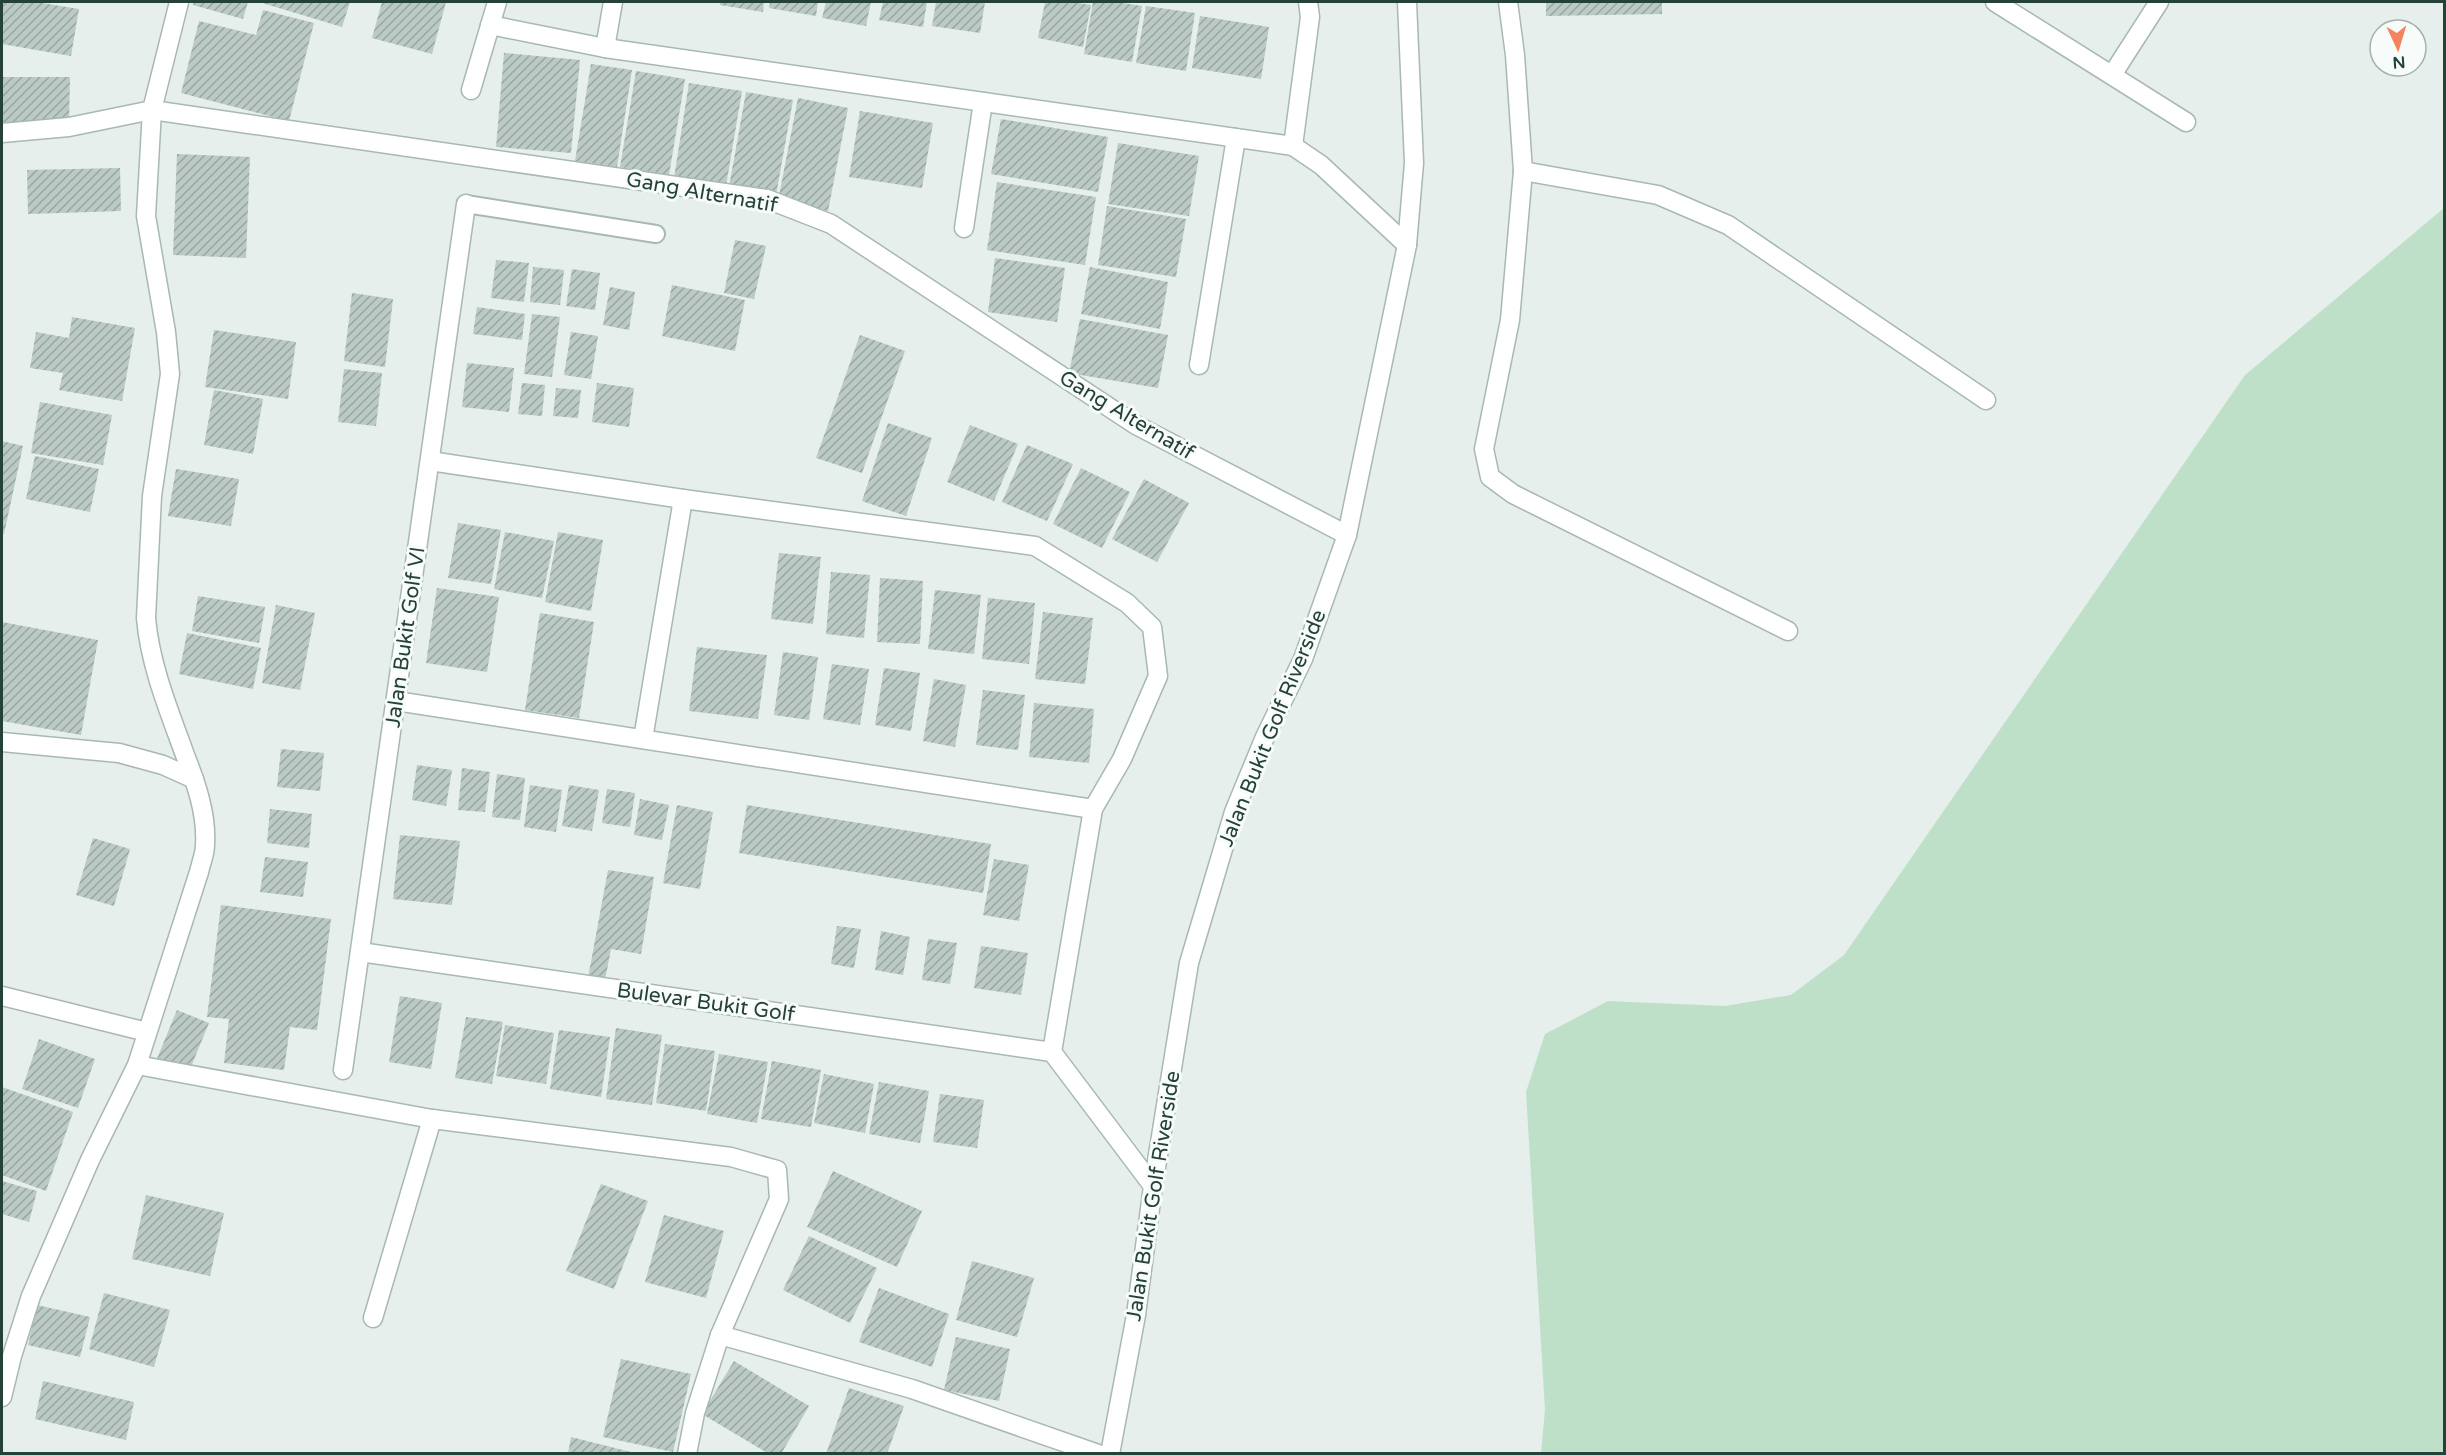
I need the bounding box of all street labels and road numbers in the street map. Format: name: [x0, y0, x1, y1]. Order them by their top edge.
street label: Gang Alternatif: [624, 167, 780, 218]
street label: Gang Alternatif: [1055, 365, 1199, 466]
street label: Jalan Bukit Golf VI: [380, 545, 431, 729]
street label: Jalan Bukit Golf Riverside: [1213, 606, 1332, 850]
street label: Bulevar Bukit Golf: [615, 978, 797, 1027]
street label: Jalan Bukit Golf Riverside: [1121, 1069, 1186, 1323]

